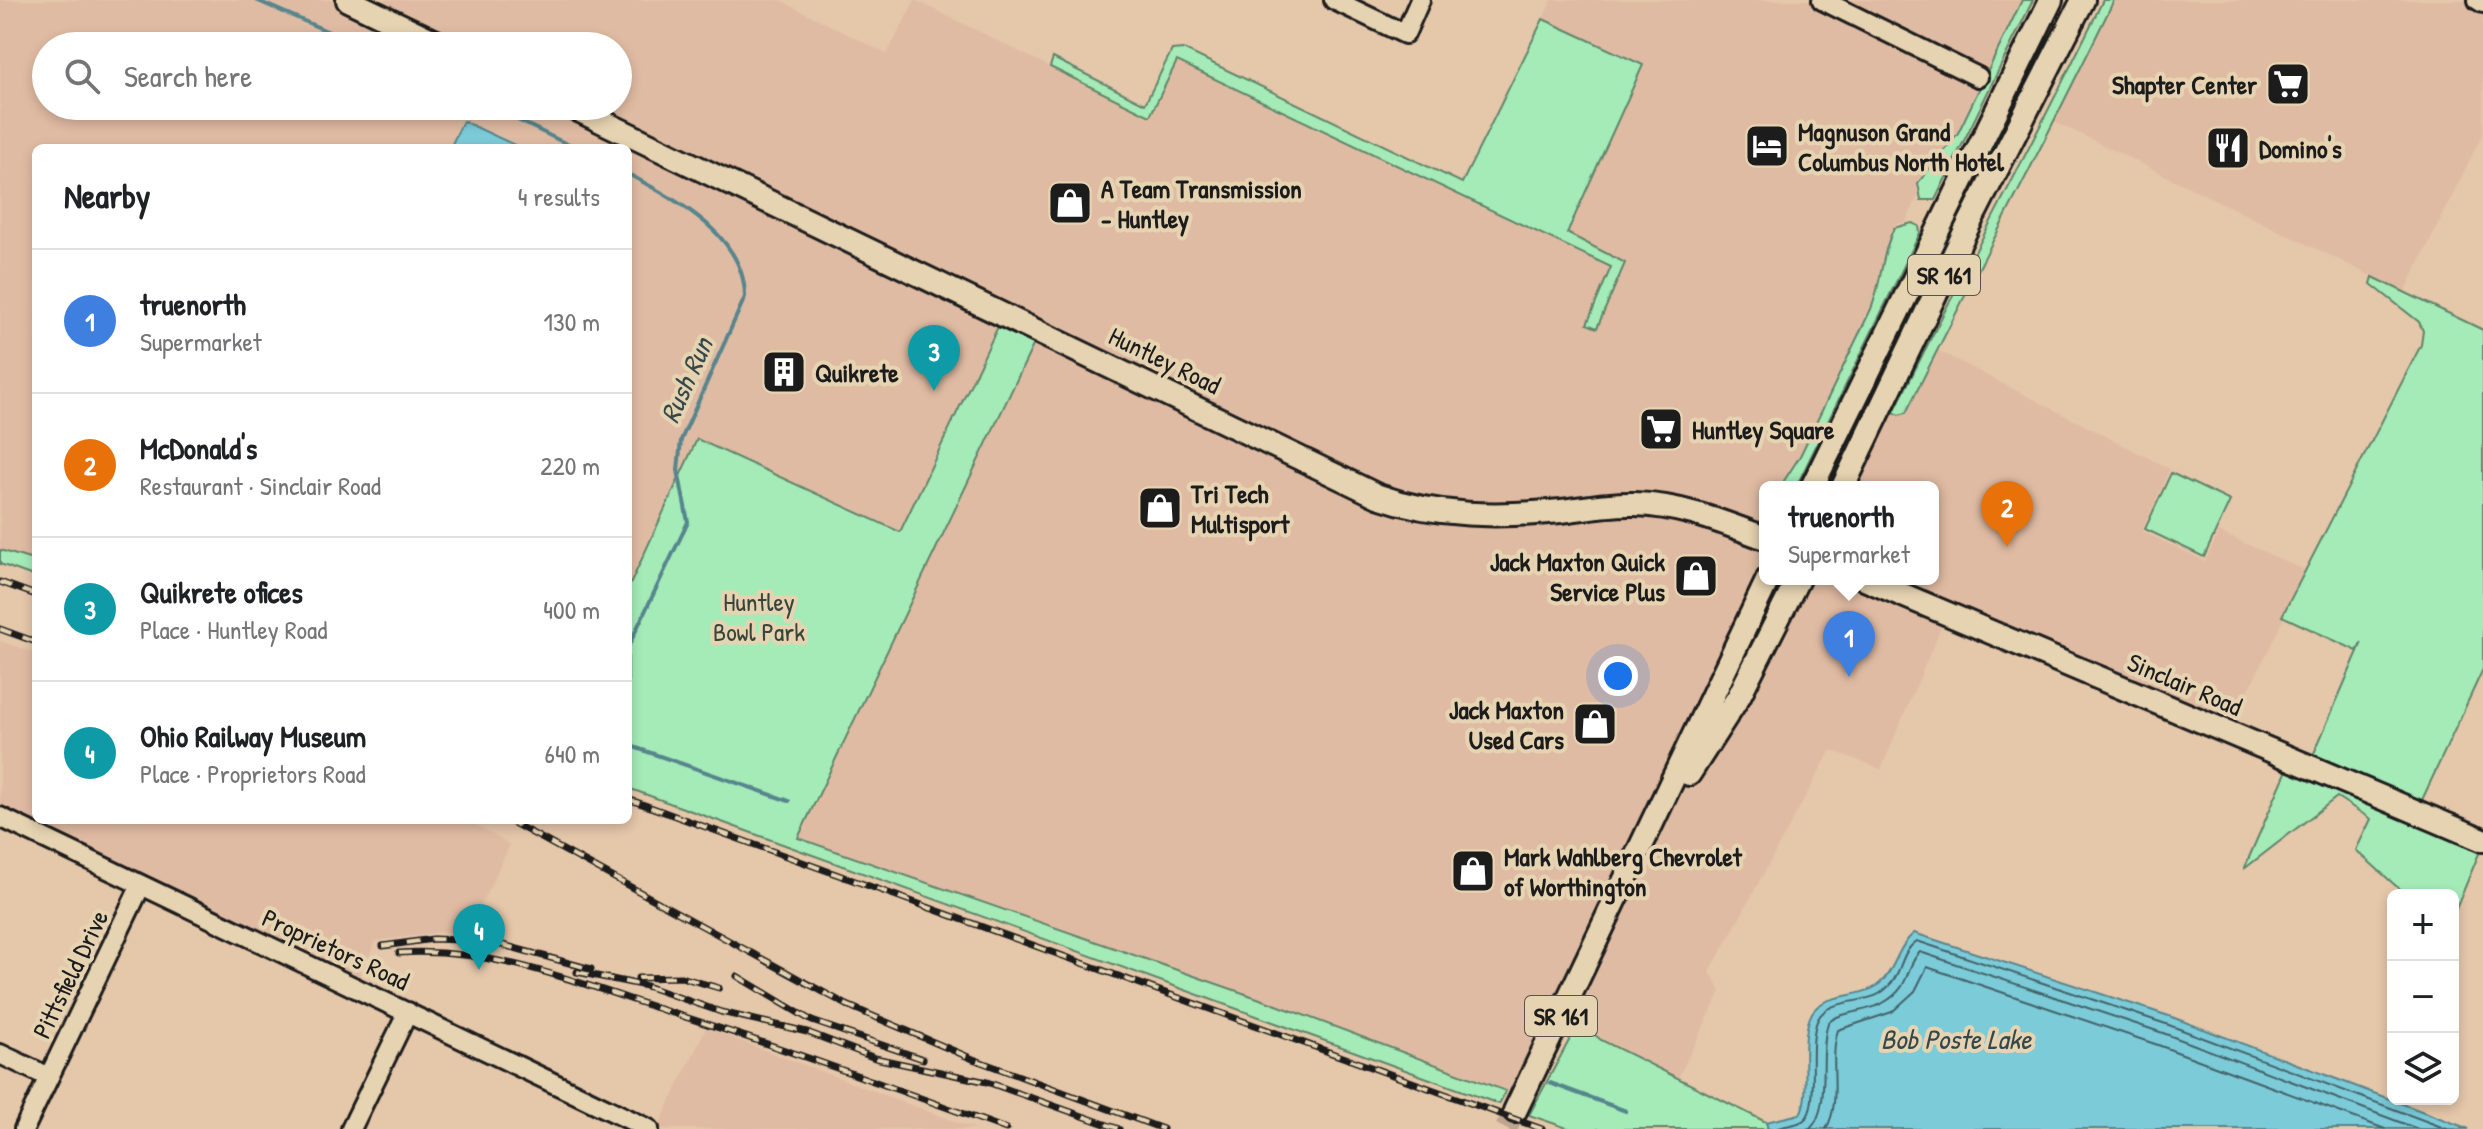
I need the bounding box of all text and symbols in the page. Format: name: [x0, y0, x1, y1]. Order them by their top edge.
search box: [32, 32, 632, 120]
icon: search: [60, 54, 104, 98]
text: Search here: [124, 56, 252, 96]
supermarket icon: Shapter Center: [2264, 60, 2312, 108]
place label: Shapter Center: [2112, 67, 2258, 103]
place label: Magnuson Grand Columbus North Hotel: [1798, 114, 2005, 179]
hotel icon: Magnuson Grand Columbus North Hotel: [1743, 122, 1791, 170]
restaurant icon: Domino's: [2204, 124, 2252, 172]
place label: Domino's: [2259, 131, 2342, 166]
place label: A Team Transmission - Huntley: [1101, 171, 1302, 237]
text: Nearby: [64, 173, 150, 219]
text: 4 results: [518, 179, 600, 214]
shop icon: A Team Transmission - Huntley: [1046, 179, 1094, 227]
road number: SR 161: [1908, 255, 1980, 295]
text: truenorth: [140, 284, 246, 324]
text: 1: [85, 304, 95, 339]
text: 130 m: [544, 304, 600, 339]
street label: Huntley Road: [1103, 318, 1227, 402]
text: Supermarket: [140, 324, 262, 359]
pin: 3: [908, 325, 960, 391]
water label: Rush Run: [650, 329, 723, 429]
building icon: Quikrete: [760, 348, 808, 396]
place label: Quikrete: [815, 355, 899, 390]
supermarket icon: Huntley Square: [1637, 405, 1685, 453]
place label: Huntley Square: [1692, 412, 1835, 448]
text: McDonald's: [140, 428, 257, 468]
text: 2: [84, 448, 96, 483]
text: 220 m: [540, 448, 600, 483]
text: Restaurant · Sinclair Road: [140, 468, 381, 503]
place label: Tri Tech Multisport: [1190, 476, 1290, 542]
popup: [1759, 481, 1939, 585]
pin: 2: [1981, 481, 2033, 547]
shop icon: Tri Tech Multisport: [1136, 484, 1184, 532]
text: truenorth: [1788, 496, 1894, 536]
text: Supermarket: [1788, 536, 1910, 571]
place label: Jack Maxton Quick Service Plus: [1490, 544, 1665, 609]
shop icon: Jack Maxton Quick Service Plus: [1672, 552, 1720, 600]
text: Quikrete ofices: [140, 572, 303, 612]
park label: Huntley Bowl Park: [713, 584, 805, 649]
text: 3: [84, 592, 96, 627]
text: 400 m: [543, 592, 600, 627]
pin: 1: [1823, 611, 1875, 677]
text: Place · Huntley Road: [140, 612, 327, 647]
street label: Sinclair Road: [2122, 644, 2248, 724]
your location: [1598, 656, 1638, 696]
place label: Jack Maxton Used Cars: [1449, 692, 1564, 757]
shop icon: Jack Maxton Used Cars: [1571, 700, 1619, 748]
text: Ohio Railway Museum: [140, 716, 366, 756]
text: 4: [85, 736, 95, 771]
text: 640 m: [545, 736, 600, 771]
text: Place · Proprietors Road: [140, 756, 366, 791]
place label: Mark Wahlberg Chevrolet of Worthington: [1504, 839, 1743, 905]
shop icon: Mark Wahlberg Chevrolet of Worthington: [1449, 847, 1497, 895]
map controls: [2387, 889, 2459, 1105]
button: +: [2387, 889, 2459, 961]
street label: Proprietors Road: [257, 900, 415, 998]
street label: Pittsfield Drive: [24, 904, 116, 1044]
pin: 4: [453, 904, 505, 970]
button: −: [2387, 961, 2459, 1033]
road number: SR 161: [1525, 996, 1597, 1036]
water label: Bob Poste Lake: [1881, 1020, 2033, 1058]
button: layers: [2387, 1033, 2459, 1105]

